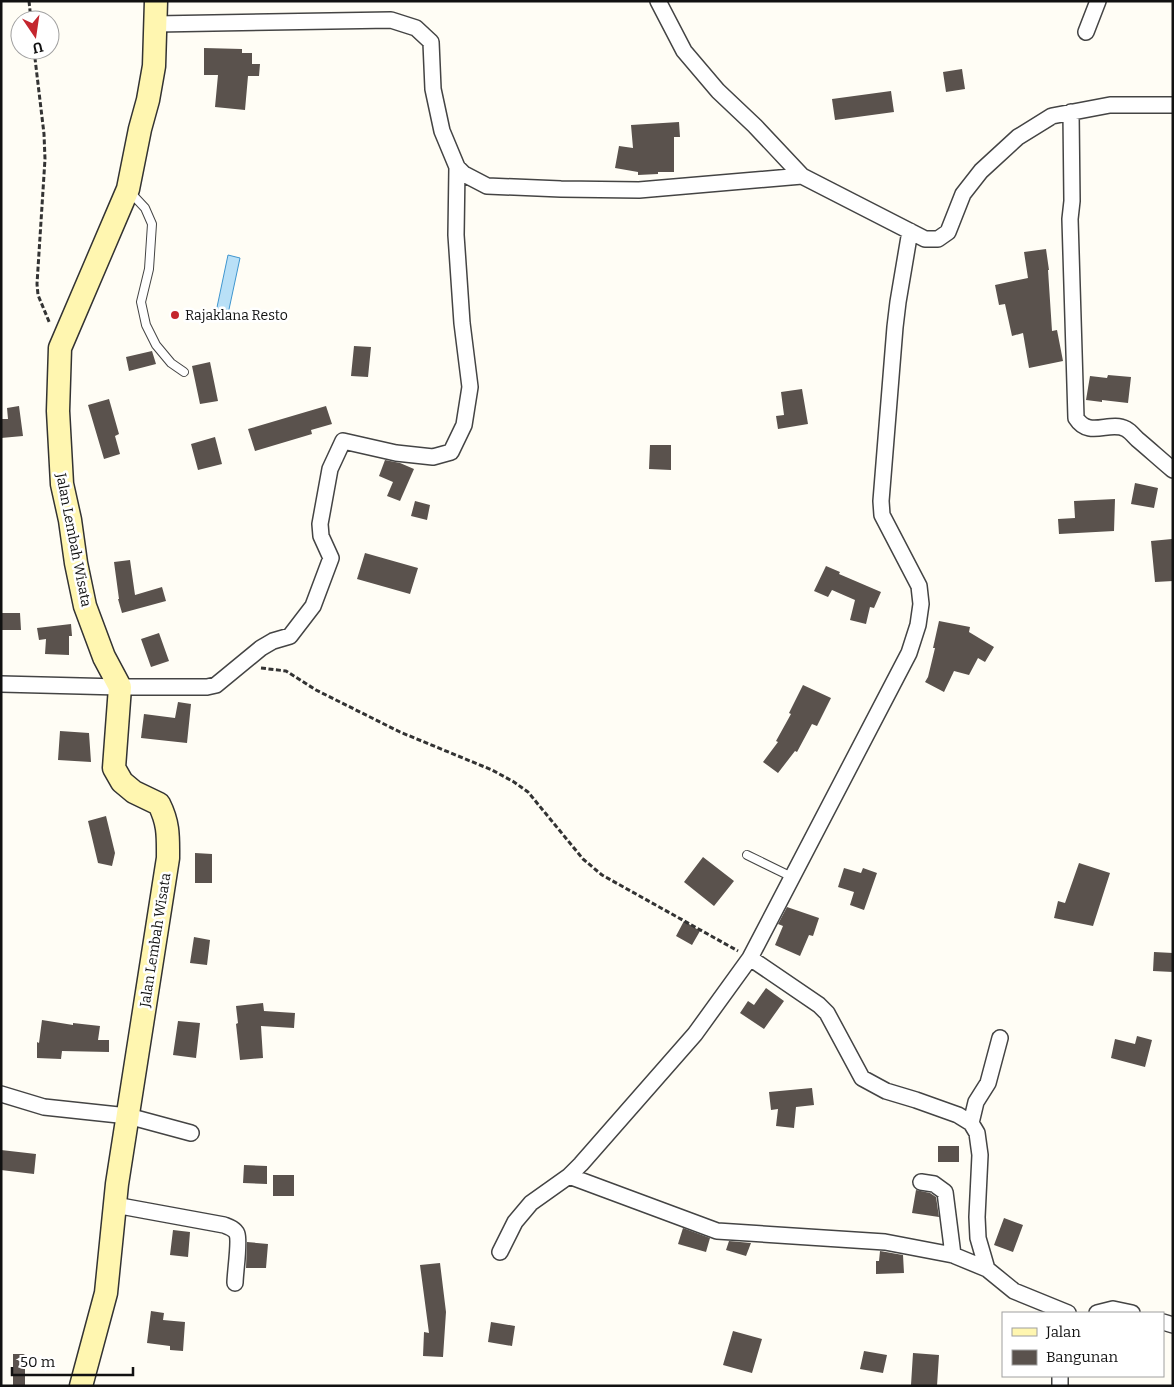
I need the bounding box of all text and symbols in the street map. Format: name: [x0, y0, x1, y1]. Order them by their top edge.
north arrow: [10, 10, 60, 60]
text: U: [30, 38, 45, 57]
place label: Rajaklana Resto: [185, 307, 288, 324]
marker: Rajaklana Resto: [169, 309, 181, 321]
street label: Jalan Lembah Wisata: [52, 471, 95, 609]
street label: Jalan Lembah Wisata: [136, 871, 175, 1009]
legend: [1002, 1312, 1164, 1377]
text: Jalan: [1045, 1323, 1081, 1341]
scale bar: [12, 1344, 134, 1376]
text: Bangunan: [1046, 1348, 1118, 1366]
text: 50 m: [20, 1353, 56, 1371]

